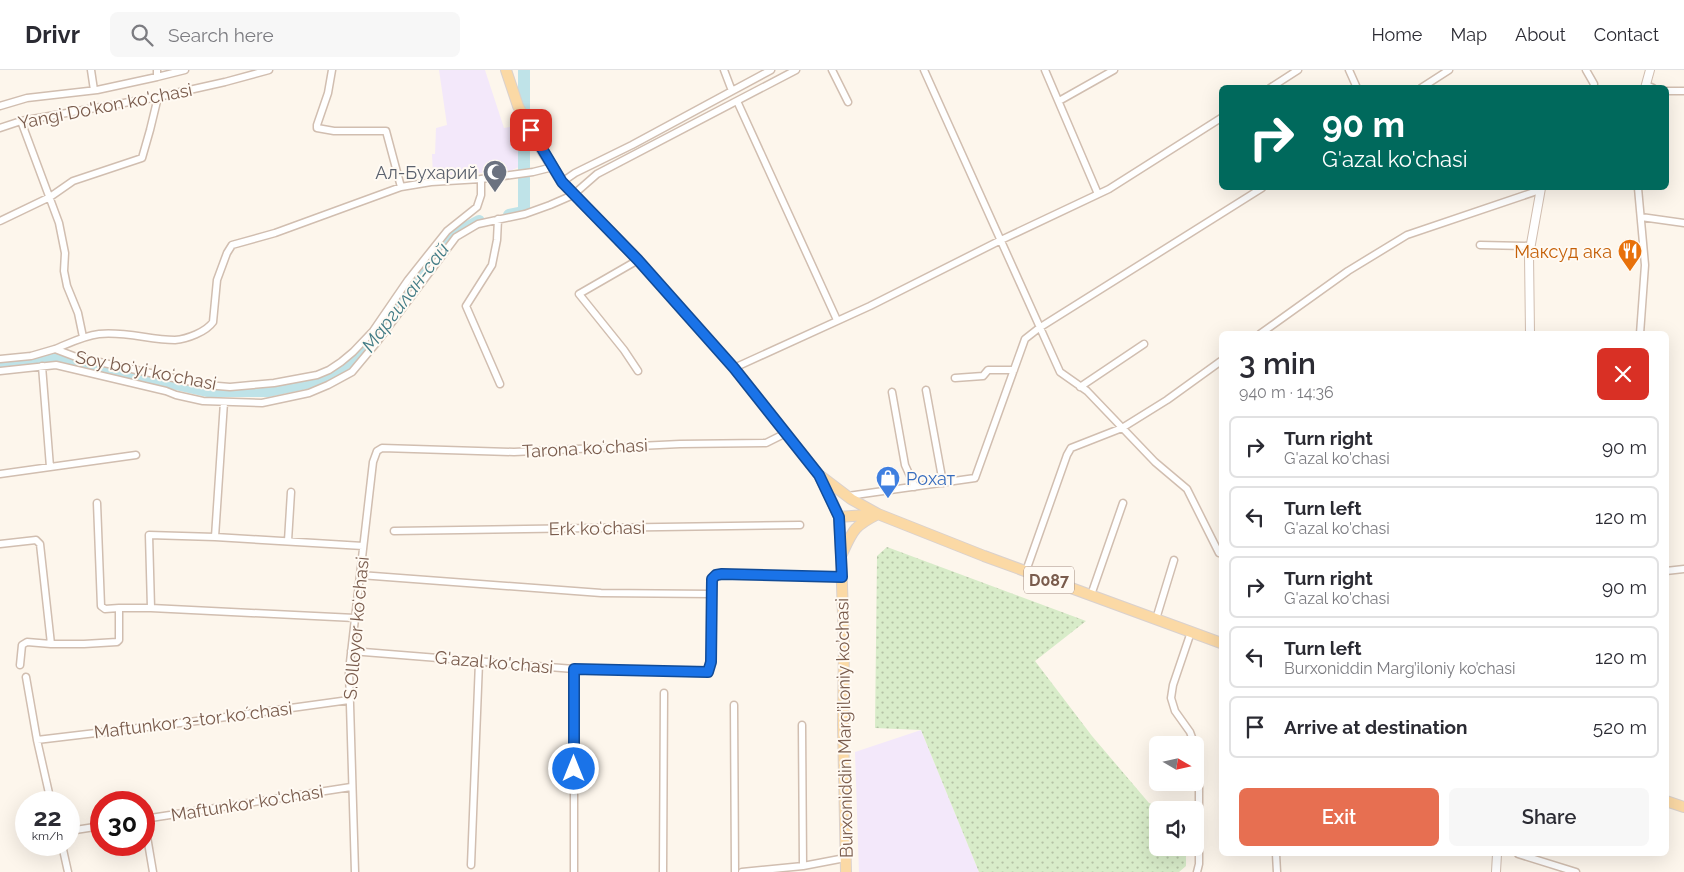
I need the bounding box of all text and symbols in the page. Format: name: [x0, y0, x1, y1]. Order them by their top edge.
search box: [110, 12, 460, 57]
text: Drivr: [25, 20, 80, 49]
icon: search: [128, 21, 156, 49]
text: Search here: [168, 24, 274, 46]
text: Home: [1371, 24, 1422, 45]
text: Map: [1450, 24, 1487, 45]
text: About: [1515, 24, 1566, 45]
text: Contact: [1594, 24, 1659, 45]
street label: Yangi Do'kon ko'chasi: [16, 79, 194, 133]
text: 90 m: [1322, 104, 1405, 145]
icon: right: [1239, 105, 1304, 170]
pin: [510, 109, 552, 151]
icon: arrive: [517, 116, 545, 144]
text: G'azal ko'chasi: [1322, 146, 1467, 172]
mosque icon: Ал-Бухарий: [482, 159, 508, 193]
place label: Ал-Бухарий: [375, 162, 478, 183]
water label: Маргилан-сай: [357, 238, 453, 356]
restaurant icon: Максуд ака: [1617, 238, 1643, 272]
place label: Максуд ака: [1514, 241, 1612, 262]
street label: Soy boʻyi koʻchasi: [74, 346, 218, 394]
text: 3 min: [1239, 346, 1316, 381]
button: close: [1597, 348, 1649, 400]
text: 940 m · 14:36: [1239, 383, 1334, 402]
text: Turn right: [1284, 427, 1373, 449]
icon: right: [1241, 433, 1269, 461]
street label: Tarona koʻchasi: [522, 434, 648, 462]
text: 90 m: [1602, 436, 1647, 458]
text: G'azal ko'chasi: [1284, 449, 1390, 468]
shop icon: Рохат: [875, 465, 901, 499]
place label: Рохат: [906, 468, 956, 489]
text: Turn left: [1284, 497, 1361, 519]
icon: left: [1241, 503, 1269, 531]
text: 120 m: [1595, 506, 1647, 528]
street label: Erk koʻchasi: [548, 517, 646, 539]
text: G'azal ko'chasi: [1284, 519, 1390, 538]
street label: S.Olloyor koʻchasi: [339, 556, 373, 700]
road number: D087: [1024, 566, 1074, 594]
text: Turn right: [1284, 567, 1373, 589]
icon: right: [1241, 573, 1269, 601]
text: 90 m: [1602, 576, 1647, 598]
text: G'azal ko'chasi: [1284, 589, 1390, 608]
street label: Burxoniddin Marg’iloniy ko’chasi: [831, 598, 857, 858]
text: Turn left: [1284, 637, 1361, 659]
icon: left: [1241, 643, 1269, 671]
street label: G'azal ko'chasi: [434, 646, 554, 678]
text: 120 m: [1595, 646, 1647, 668]
text: Burxoniddin Marg’iloniy ko’chasi: [1284, 659, 1515, 678]
street label: Maftunkor 3-tor koʼchasi: [93, 697, 293, 743]
icon: arrive: [1241, 713, 1269, 741]
text: Arrive at destination: [1284, 716, 1468, 738]
text: 520 m: [1593, 716, 1647, 738]
north arrow: [1149, 736, 1204, 791]
map controls: [1149, 736, 1204, 856]
position arrow: [547, 742, 599, 794]
street label: Maftunkor ko'chasi: [169, 781, 325, 825]
button: Exit: [1239, 788, 1439, 846]
button: Share: [1449, 788, 1649, 846]
speed limit sign: 30: [90, 791, 155, 856]
button: sound: [1149, 801, 1204, 856]
text: 22: [33, 802, 62, 832]
text: km/h: [32, 829, 63, 843]

